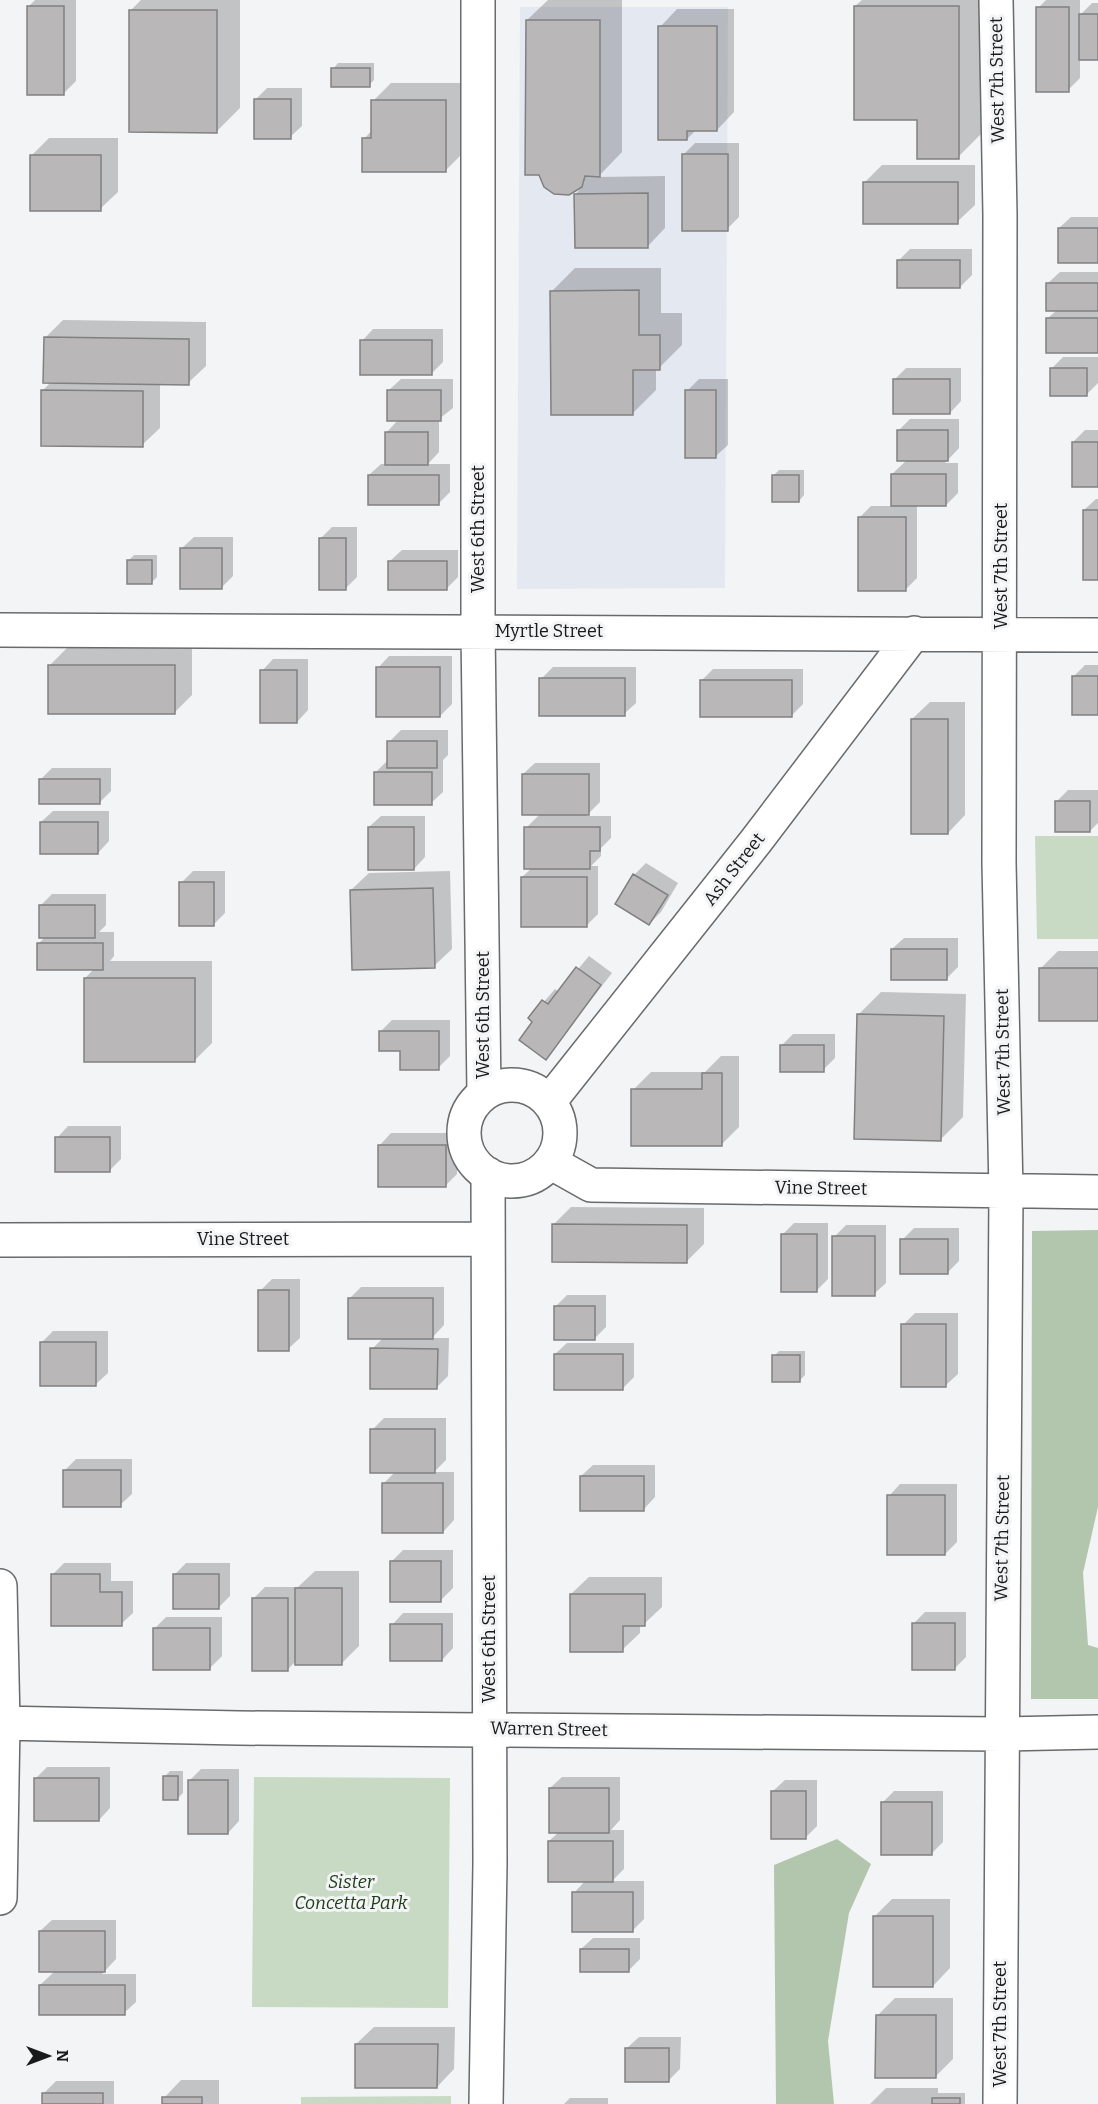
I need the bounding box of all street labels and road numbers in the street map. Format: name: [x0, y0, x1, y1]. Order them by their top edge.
street label: West 7th Street: [985, 16, 1009, 144]
street label: West 6th Street: [467, 464, 489, 593]
street label: West 7th Street: [990, 502, 1012, 629]
street label: Myrtle Street: [495, 620, 604, 642]
street label: Ash Street: [699, 828, 770, 910]
street label: West 6th Street: [472, 950, 494, 1079]
street label: West 7th Street: [991, 988, 1015, 1116]
street label: Vine Street: [774, 1176, 868, 1200]
street label: Vine Street: [197, 1228, 290, 1250]
street label: West 7th Street: [990, 1474, 1014, 1602]
street label: West 6th Street: [478, 1574, 500, 1703]
street label: Warren Street: [490, 1717, 609, 1741]
street label: West 7th Street: [989, 1960, 1011, 2087]

